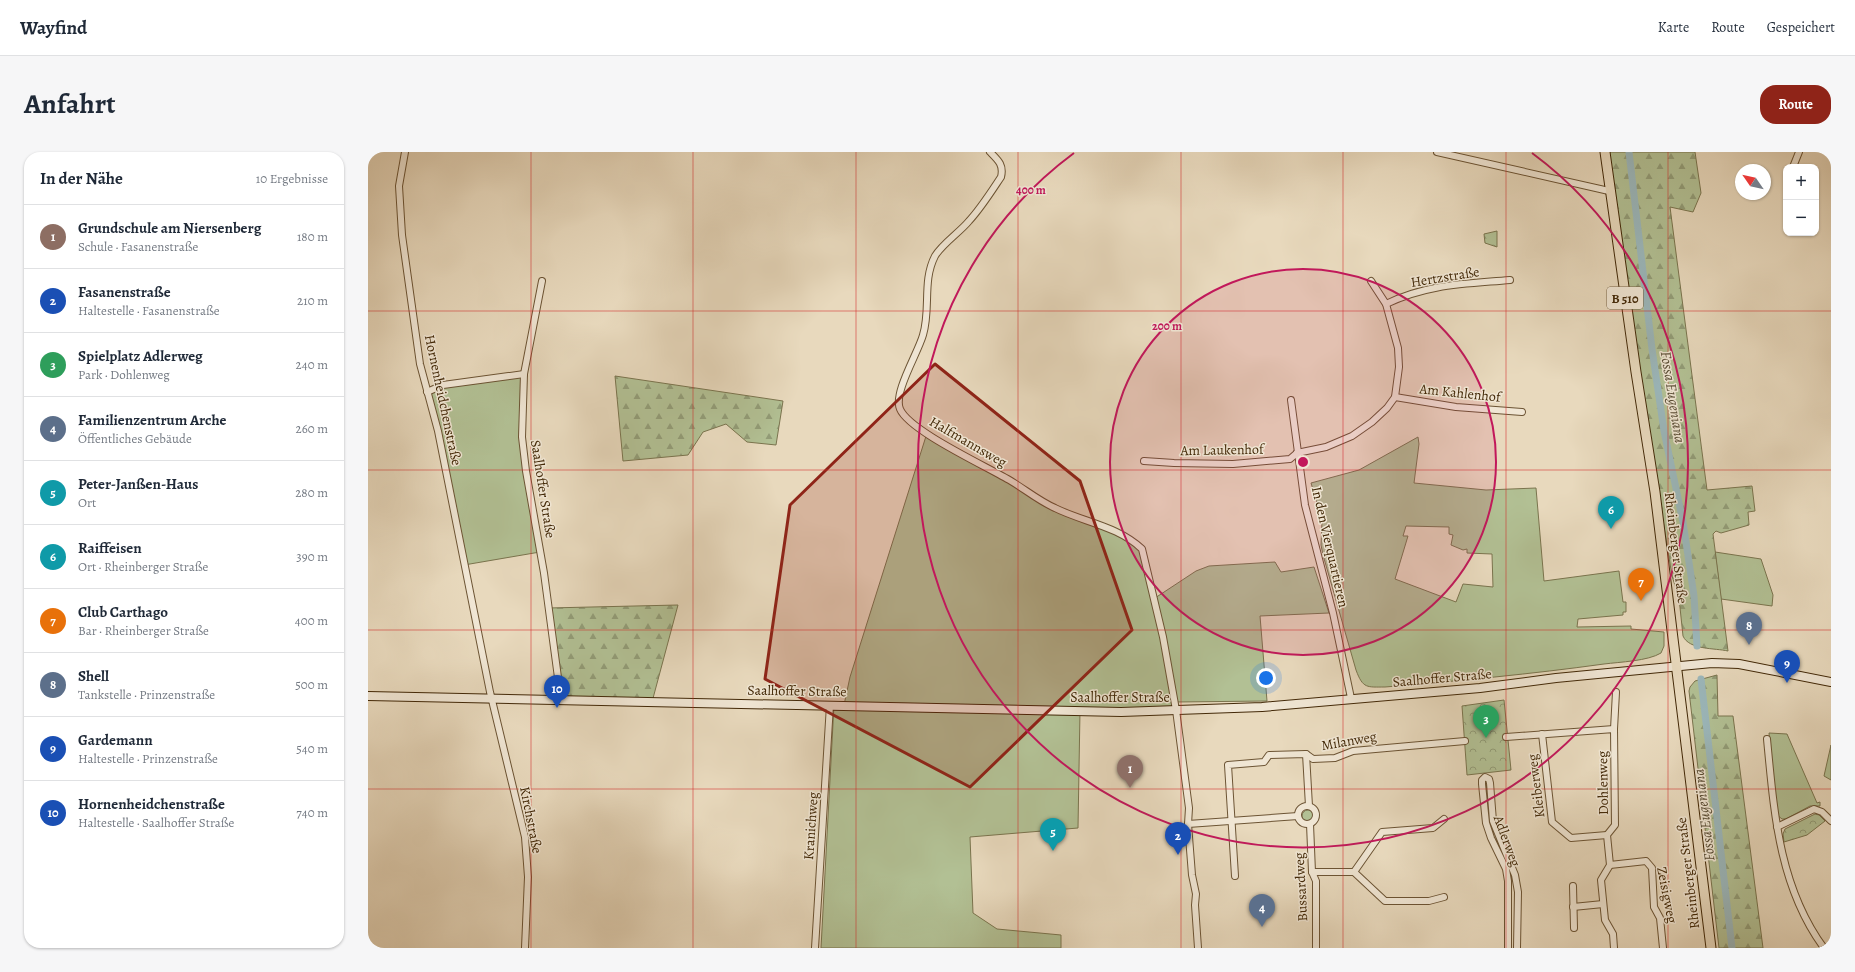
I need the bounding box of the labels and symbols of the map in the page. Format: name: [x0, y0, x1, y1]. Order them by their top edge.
north arrow: [1735, 164, 1771, 200]
text: 400 m: [1016, 182, 1046, 198]
street label: Hertzstraße: [1409, 262, 1481, 292]
road number: B 510: [1607, 287, 1643, 309]
text: 200 m: [1152, 318, 1182, 334]
street label: Hornenheidchenstraße: [420, 333, 466, 467]
water label: Fossa Eugeniana: [1656, 350, 1690, 444]
street label: Am Kahlenhof: [1418, 379, 1504, 407]
street label: Halfmannsweg: [926, 412, 1010, 472]
street label: Saalhoffer Straße: [526, 438, 560, 540]
street label: Am Laukenhof: [1179, 440, 1266, 460]
centre of rings: [1296, 455, 1310, 469]
street label: In den Vierquartieren: [1307, 485, 1353, 610]
street label: Rheinberger Straße: [1660, 491, 1692, 605]
pin: 6: [1598, 496, 1624, 529]
pin: 7: [1628, 568, 1654, 601]
pin: 8: [1736, 612, 1762, 645]
pin: 9: [1774, 650, 1800, 683]
street label: Saalhoffer Straße: [1392, 664, 1492, 692]
your location: [1256, 668, 1276, 688]
pin: 10: [544, 675, 570, 708]
street label: Saalhoffer Straße: [747, 681, 847, 701]
street label: Saalhoffer Straße: [1070, 688, 1170, 707]
pin: 3: [1473, 705, 1499, 738]
street label: Milanweg: [1320, 727, 1378, 755]
street label: Dohlenweg: [1593, 751, 1613, 815]
street label: Kleiberweg: [1523, 753, 1549, 819]
pin: 1: [1117, 755, 1143, 788]
water label: Fossa Eugeniana: [1688, 768, 1720, 862]
street label: Kirchstraße: [515, 785, 547, 855]
street label: Kranichweg: [799, 791, 823, 861]
street label: Adlerweg: [1489, 812, 1525, 869]
street label: Rheinberger Straße: [1672, 816, 1704, 930]
pin: 5: [1040, 818, 1066, 851]
pin: 2: [1165, 822, 1191, 855]
street label: Bussardweg: [1290, 852, 1312, 922]
street label: Zeisigweg: [1652, 865, 1682, 925]
pin: 4: [1249, 894, 1275, 927]

